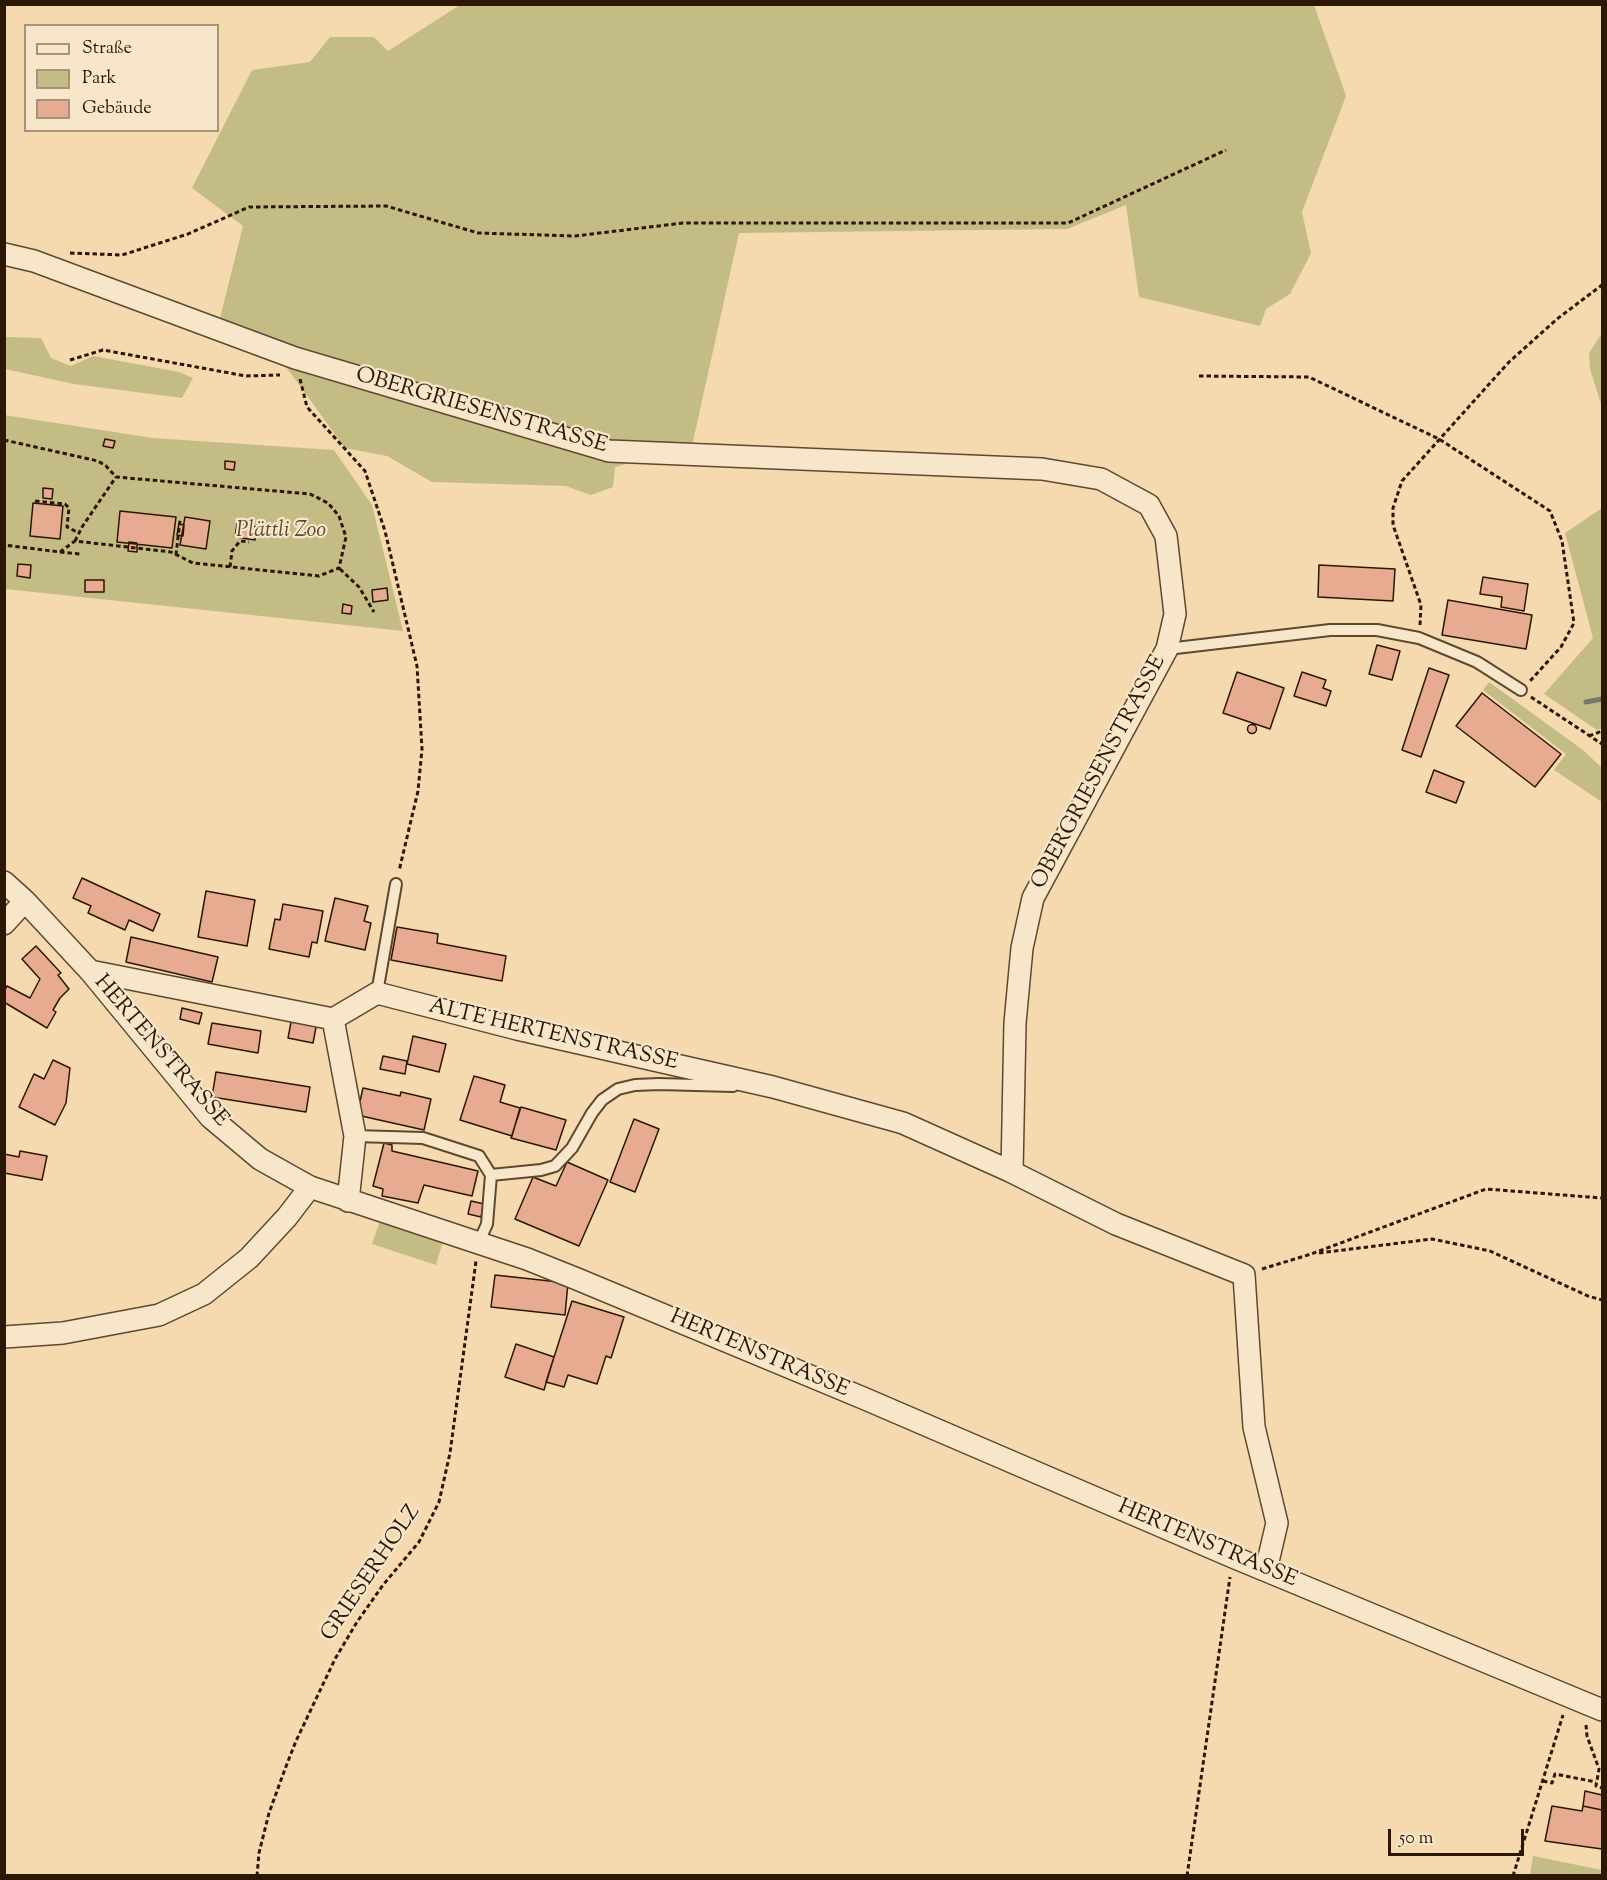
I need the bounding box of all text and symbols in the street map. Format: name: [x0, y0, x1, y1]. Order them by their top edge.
legend: [24, 24, 219, 132]
text: Straße: [82, 36, 132, 62]
text: Park: [82, 66, 116, 92]
text: Gebäude: [82, 96, 152, 122]
street label: OBERGRIESENSTRASSE: [352, 363, 610, 461]
park label: Plättli Zoo: [236, 519, 326, 545]
street label: OBERGRIESENSTRASSE: [1027, 652, 1173, 894]
street label: HERTENSTRASSE: [87, 971, 233, 1133]
street label: ALTE HERTENSTRASSE: [426, 994, 680, 1078]
street label: HERTENSTRASSE: [665, 1305, 853, 1405]
street label: HERTENSTRASSE: [1113, 1495, 1301, 1595]
street label: GRIESERHOLZ: [317, 1501, 427, 1647]
scale bar: [1391, 1817, 1528, 1855]
text: 50 m: [1399, 1826, 1433, 1852]

